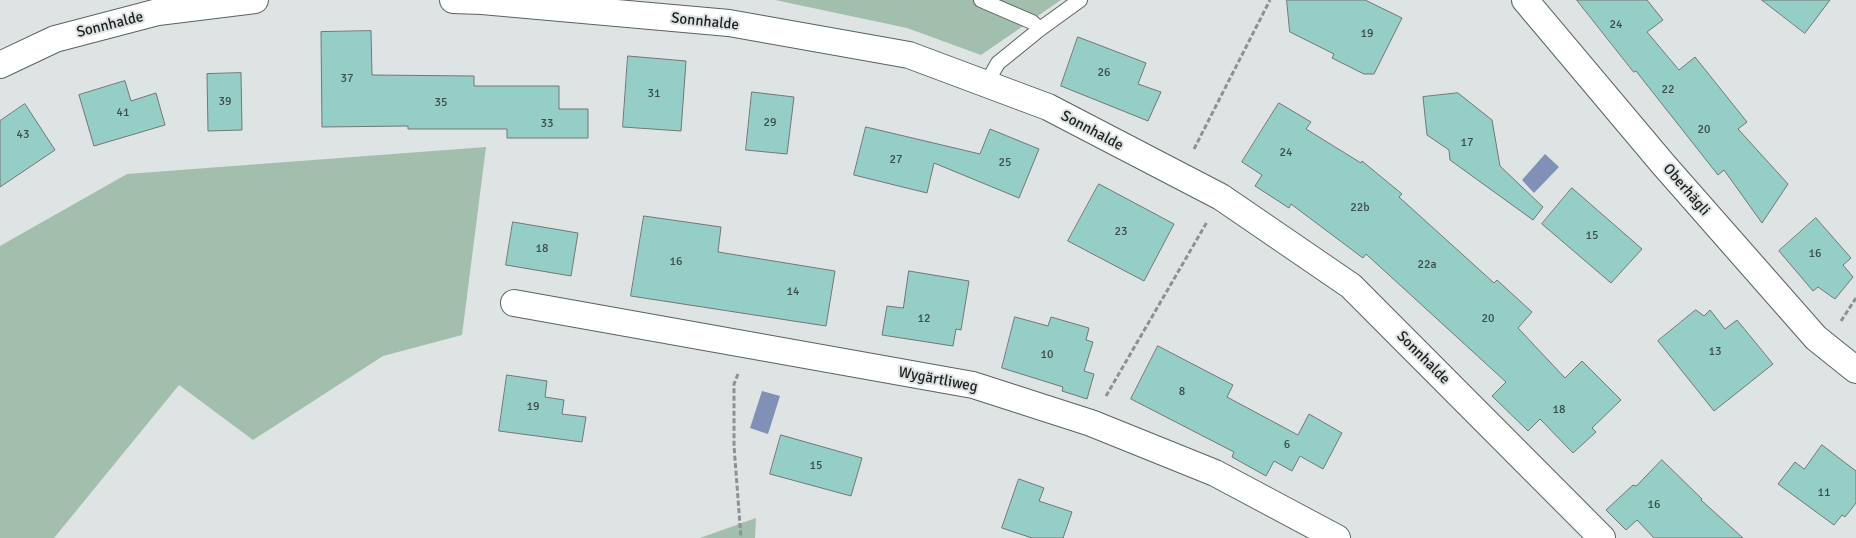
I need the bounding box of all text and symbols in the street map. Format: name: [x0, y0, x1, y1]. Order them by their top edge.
street label: Sonnhalde: [75, 8, 145, 42]
street label: Sonnhalde: [670, 9, 740, 35]
house number: 24: [1610, 18, 1622, 32]
house number: 19: [1361, 27, 1373, 41]
house number: 26: [1098, 66, 1110, 80]
house number: 37: [341, 72, 353, 86]
house number: 22: [1662, 83, 1674, 97]
house number: 31: [648, 87, 660, 101]
house number: 39: [219, 95, 231, 109]
house number: 35: [435, 96, 447, 110]
house number: 41: [117, 106, 129, 120]
street label: Sonnhalde: [1058, 107, 1126, 155]
house number: 29: [764, 116, 776, 130]
house number: 33: [541, 117, 553, 131]
house number: 20: [1698, 123, 1710, 137]
house number: 43: [17, 128, 29, 142]
house number: 17: [1461, 136, 1473, 150]
house number: 24: [1280, 146, 1292, 160]
house number: 27: [890, 153, 902, 167]
house number: 25: [999, 156, 1011, 170]
street label: Oberhägli: [1659, 160, 1713, 220]
house number: 22b: [1350, 201, 1370, 215]
house number: 23: [1115, 225, 1127, 239]
house number: 15: [1586, 229, 1598, 243]
house number: 18: [536, 242, 548, 256]
house number: 16: [1809, 247, 1821, 261]
house number: 16: [670, 255, 682, 269]
house number: 22a: [1417, 258, 1437, 272]
house number: 14: [787, 285, 799, 299]
house number: 12: [918, 312, 930, 326]
house number: 20: [1482, 312, 1494, 326]
street label: Sonnhalde: [1393, 328, 1453, 388]
house number: 13: [1709, 345, 1721, 359]
house number: 10: [1041, 348, 1053, 362]
street label: Wygärtliweg: [897, 363, 979, 397]
house number: 8: [1179, 385, 1185, 399]
house number: 19: [527, 400, 539, 414]
house number: 18: [1553, 403, 1565, 417]
house number: 6: [1284, 438, 1290, 452]
house number: 15: [810, 459, 822, 473]
house number: 11: [1818, 486, 1830, 500]
house number: 16: [1648, 498, 1660, 512]

